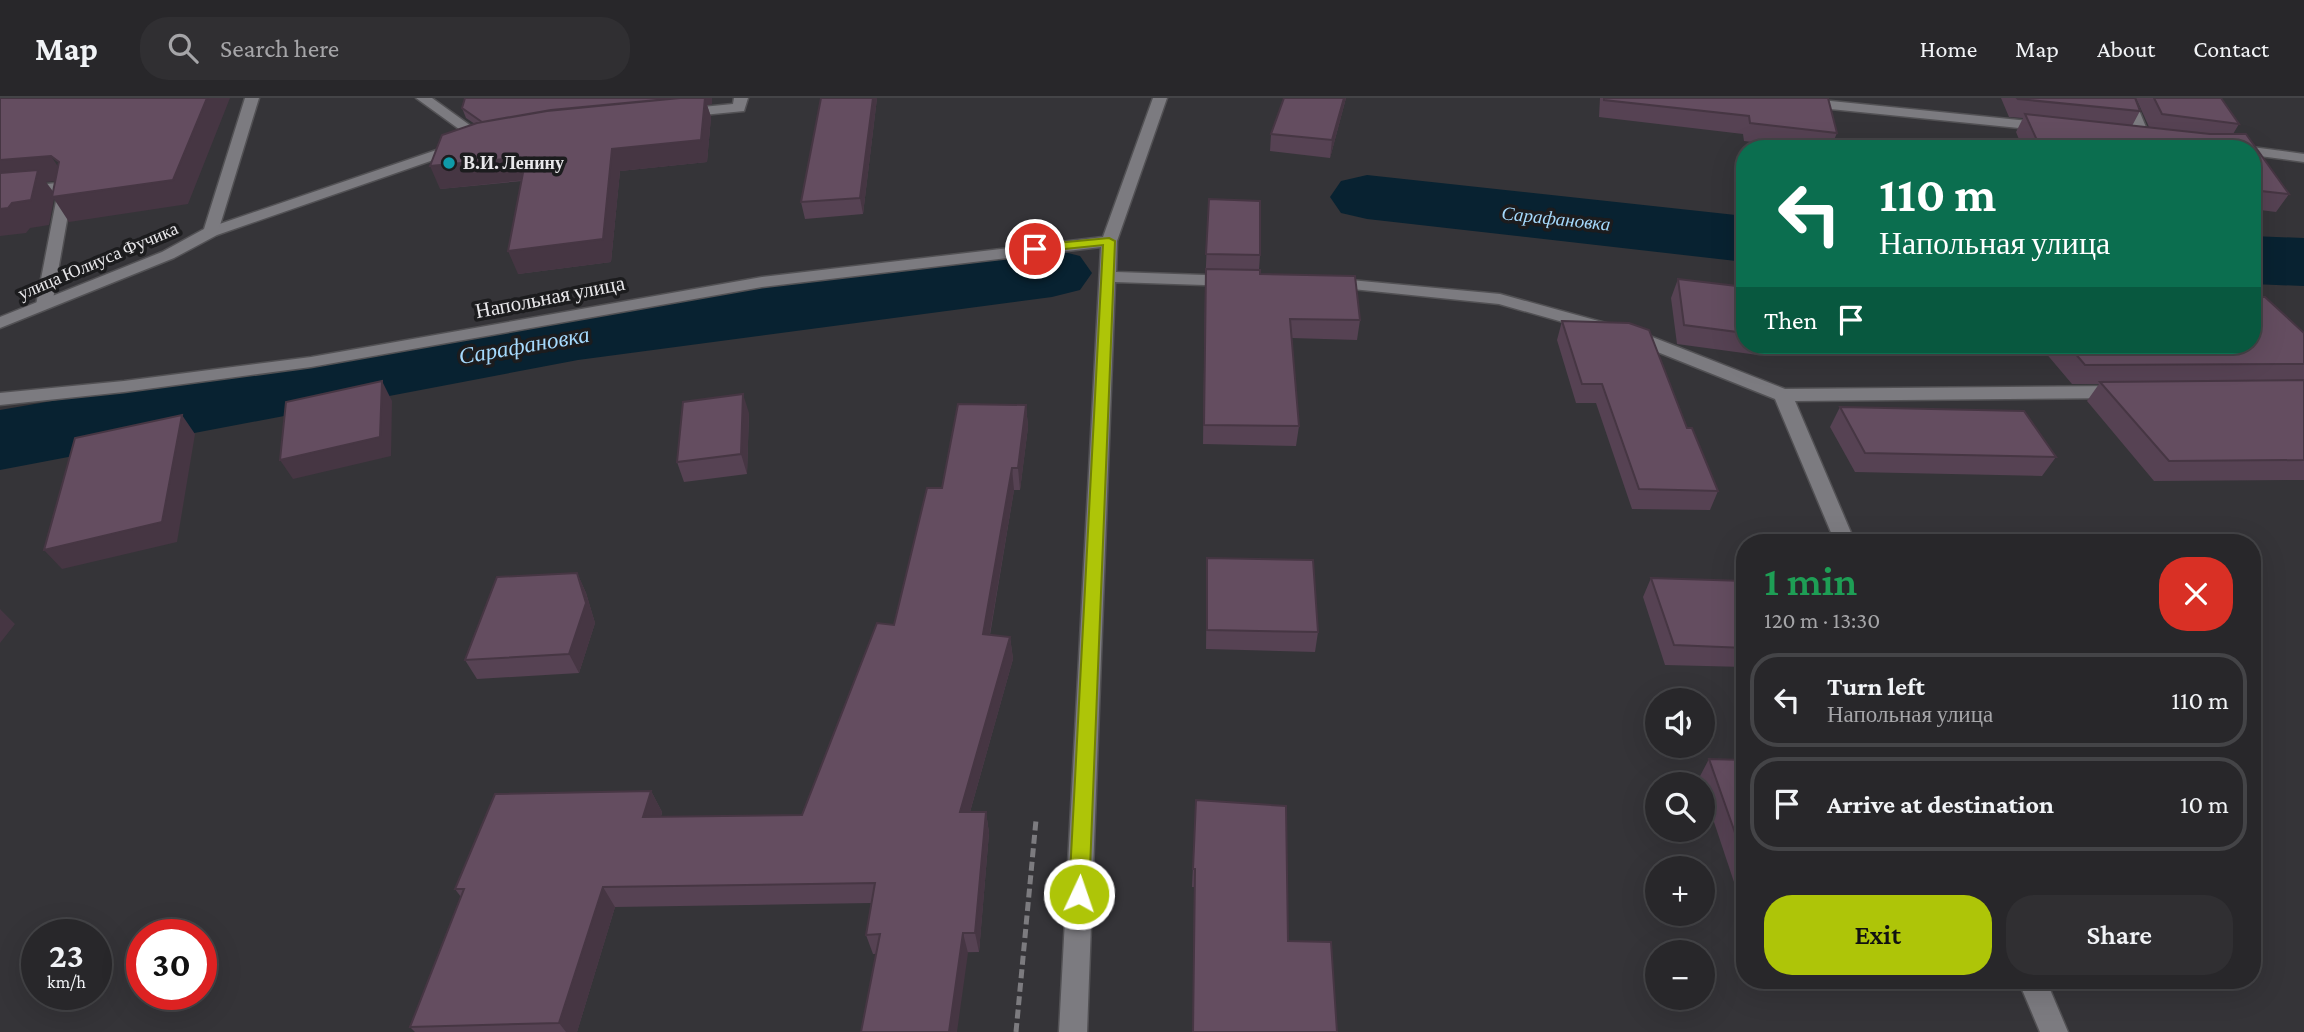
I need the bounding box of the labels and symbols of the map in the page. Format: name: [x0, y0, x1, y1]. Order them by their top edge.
place label: В.И. Ленину: [463, 153, 564, 173]
marker: В.И. Ленину: [441, 155, 457, 171]
water label: Сарафановка: [1500, 202, 1611, 235]
street label: улица Юлиуса Фучика: [15, 218, 181, 304]
pin: [1005, 219, 1065, 279]
street label: Напольная улица: [473, 271, 627, 323]
water label: Сарафановка: [457, 321, 591, 369]
position arrow: [1042, 857, 1116, 931]
speed limit sign: 30: [126, 919, 217, 1010]

